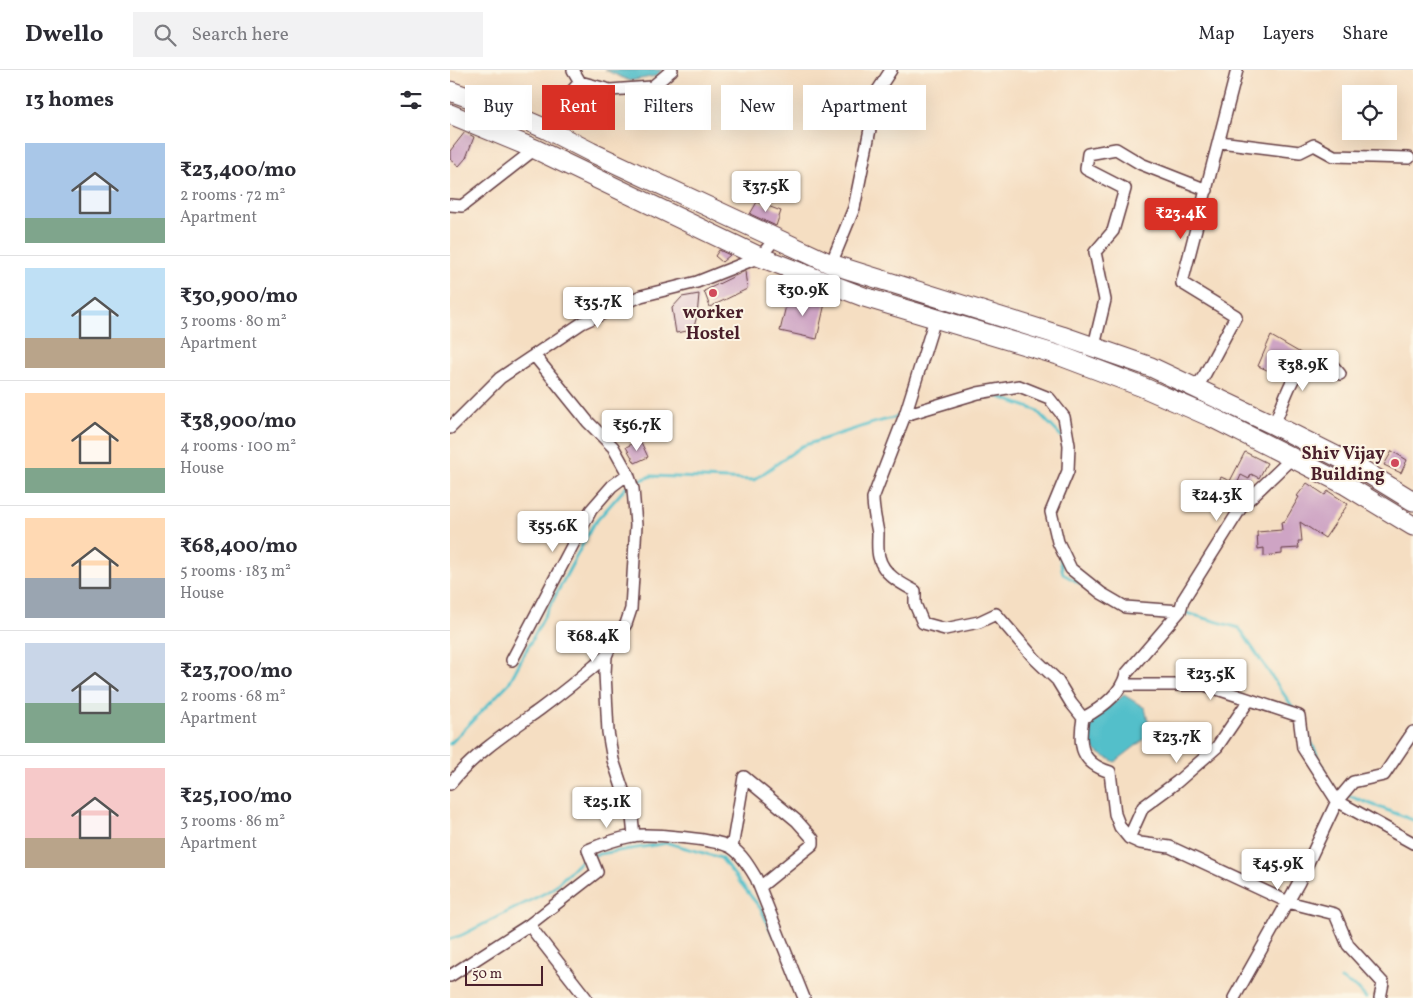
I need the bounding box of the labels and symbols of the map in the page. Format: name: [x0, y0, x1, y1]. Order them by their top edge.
pin: ₹37.5K: [725, 170, 807, 213]
pin: ₹23.4K: [1140, 198, 1222, 240]
pin: ₹30.9K: [762, 274, 844, 317]
pin: ₹35.7K: [557, 286, 639, 329]
marker: worker Hostel: [707, 287, 719, 299]
place label: worker Hostel: [682, 301, 744, 347]
pin: ₹38.9K: [1262, 350, 1344, 392]
pin: ₹56.7K: [596, 410, 678, 452]
place label: Shiv Vijay Building: [1301, 442, 1385, 488]
marker: Shiv Vijay Building: [1389, 457, 1401, 469]
pin: ₹24.3K: [1176, 480, 1258, 522]
pin: ₹55.6K: [512, 510, 594, 553]
pin: ₹68.4K: [552, 620, 634, 663]
pin: ₹23.5K: [1170, 658, 1252, 701]
pin: ₹23.7K: [1136, 722, 1218, 764]
pin: ₹25.1K: [566, 786, 648, 829]
pin: ₹45.9K: [1237, 848, 1319, 891]
scale bar: [465, 963, 542, 986]

